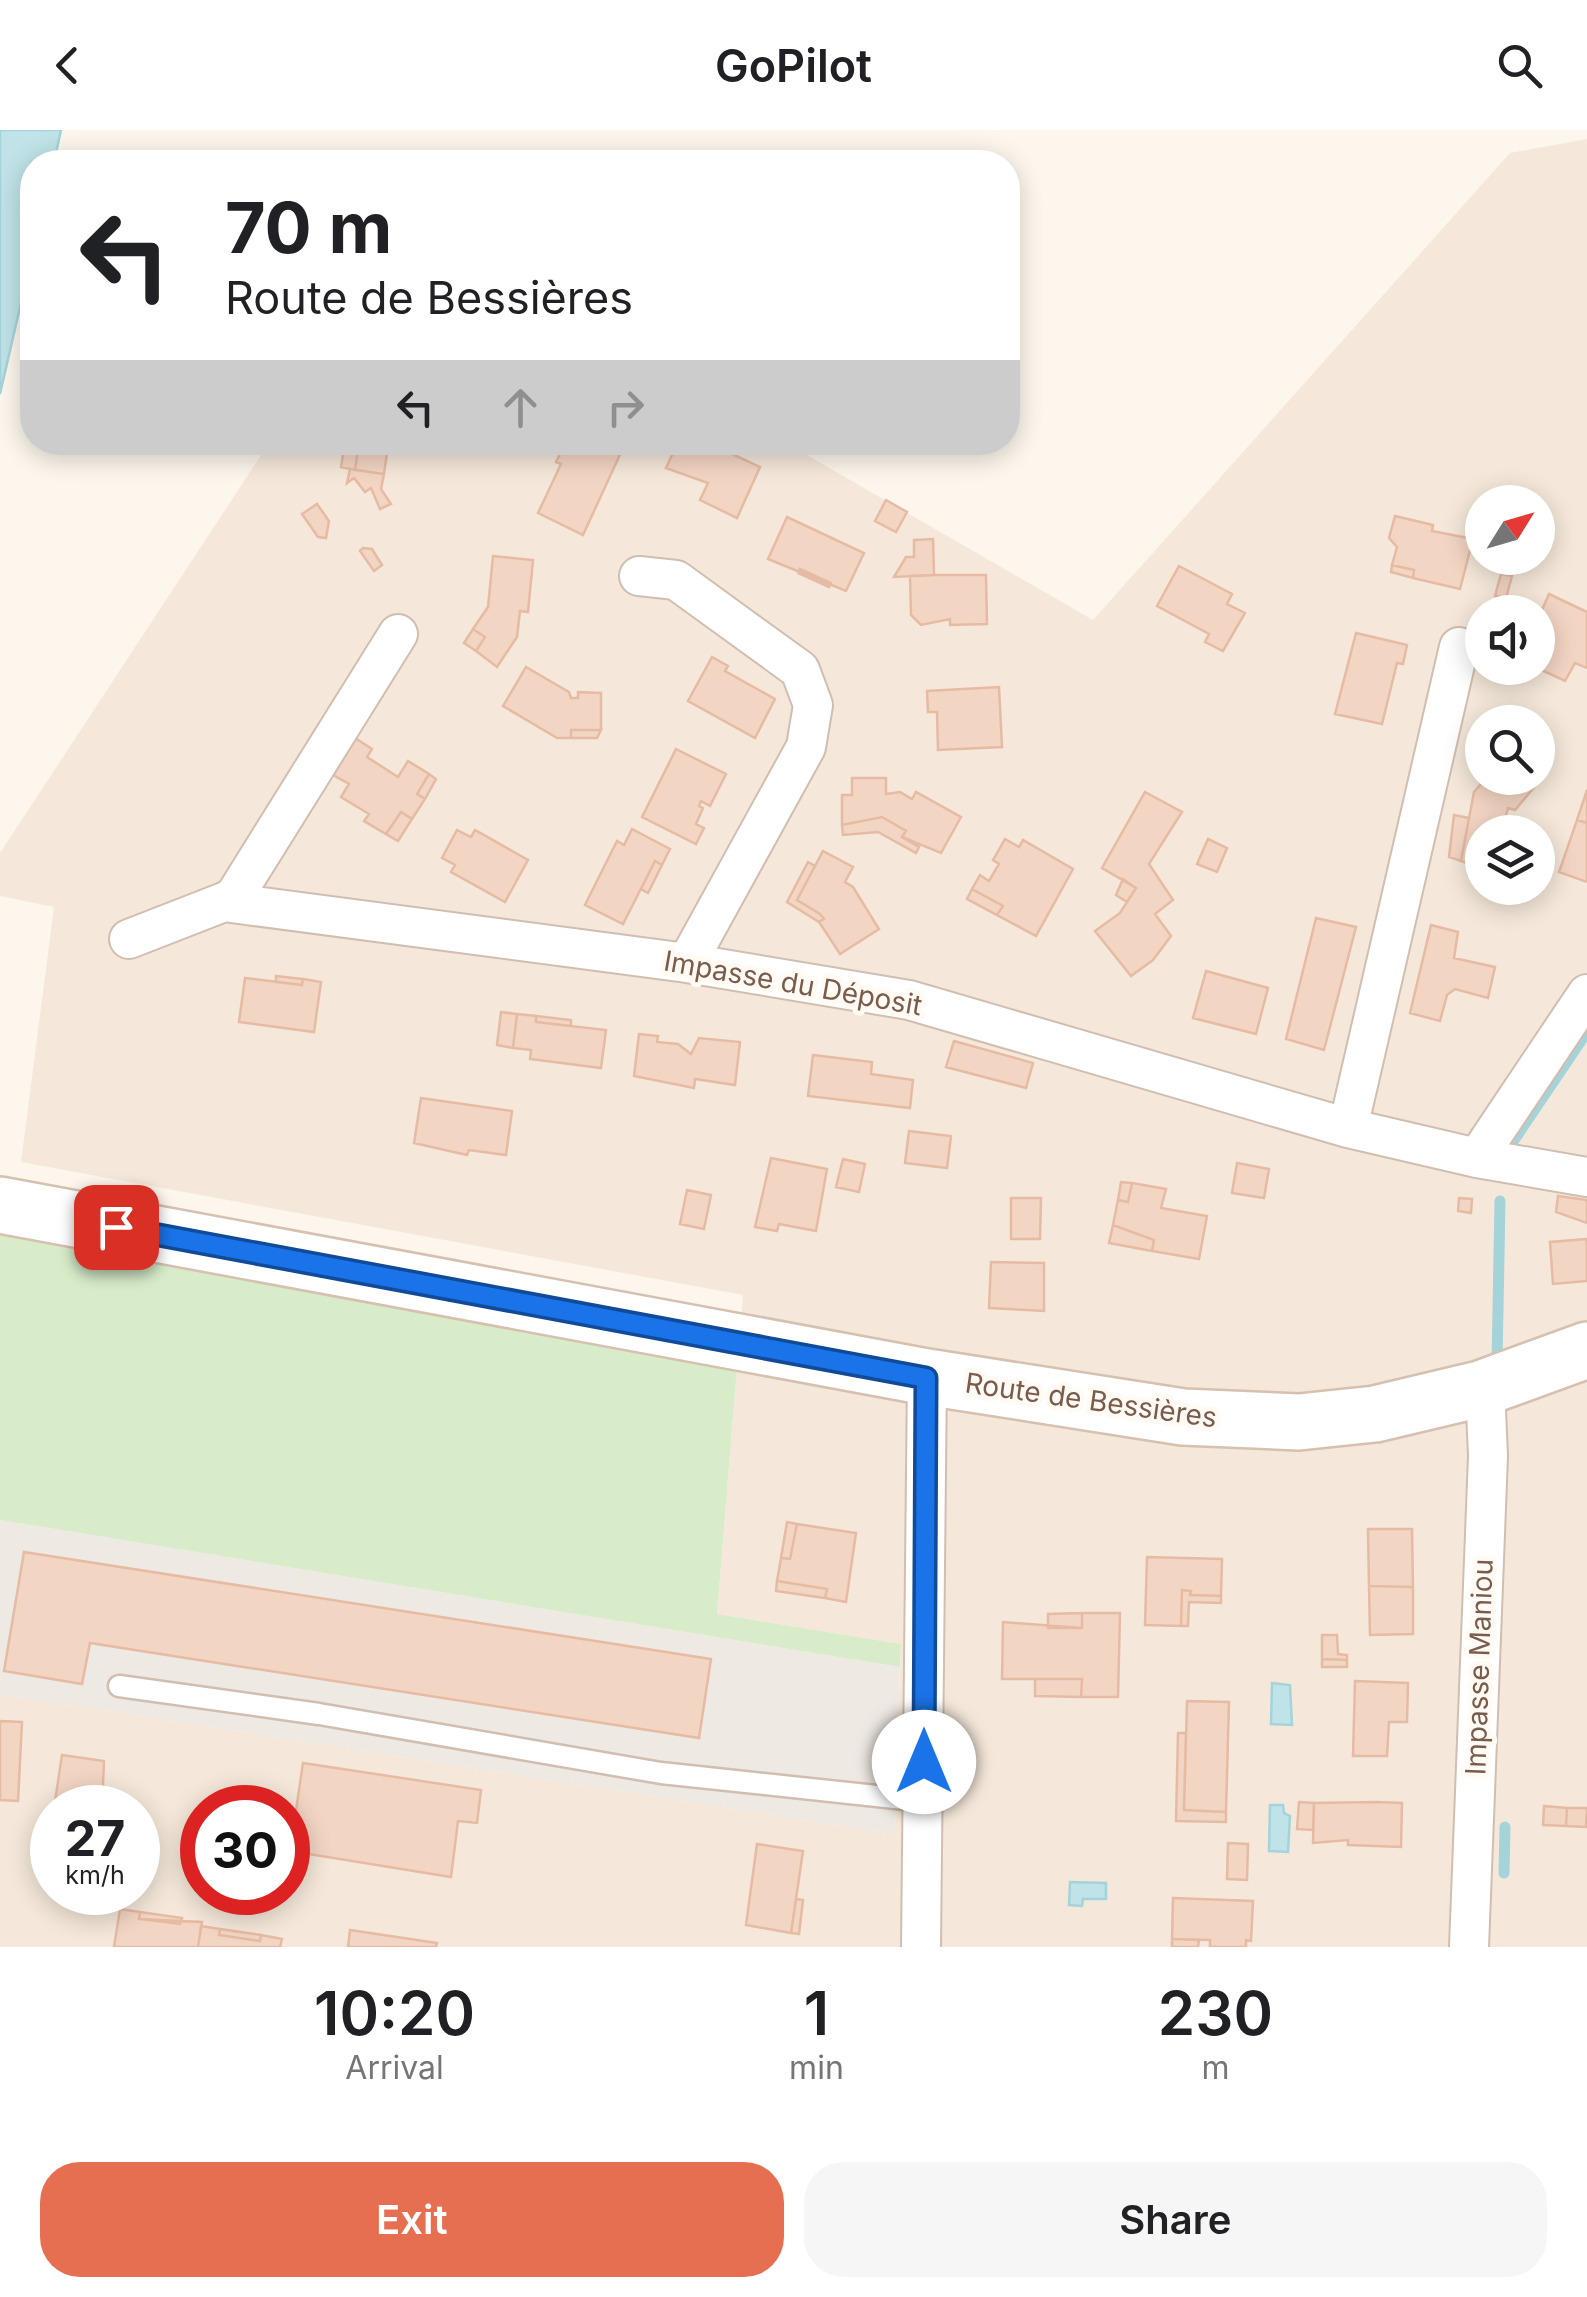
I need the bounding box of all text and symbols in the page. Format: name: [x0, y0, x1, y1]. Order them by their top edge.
icon: back: [40, 38, 95, 93]
text: GoPilot: [715, 38, 872, 93]
icon: search: [1492, 38, 1547, 93]
text: 70 m: [225, 185, 392, 270]
icon: left: [60, 190, 190, 320]
text: Route de Bessières: [225, 270, 633, 325]
icon: left: [388, 380, 443, 435]
icon: ahead: [493, 380, 548, 435]
icon: right: [598, 380, 653, 435]
north arrow: [1465, 485, 1555, 575]
map controls: [1465, 485, 1555, 905]
button: sound: [1465, 595, 1555, 685]
button: search: [1465, 705, 1555, 795]
button: layers: [1465, 815, 1555, 905]
street label: Impasse du Déposit: [661, 944, 925, 1022]
pin: [74, 1185, 159, 1270]
icon: arrive: [89, 1200, 144, 1255]
street label: Route de Bessières: [963, 1365, 1219, 1435]
street label: Impasse Maniou: [1458, 1558, 1500, 1776]
position arrow: [872, 1710, 976, 1814]
speed limit sign: 30: [180, 1785, 310, 1915]
text: 27: [65, 1808, 125, 1868]
text: km/h: [65, 1860, 125, 1890]
text: 10:20: [314, 1977, 475, 2049]
text: 1: [804, 1977, 829, 2049]
text: 230: [1158, 1977, 1273, 2049]
text: Arrival: [345, 2048, 444, 2087]
text: min: [789, 2048, 844, 2087]
text: m: [1201, 2048, 1229, 2087]
button: Exit: [40, 2162, 784, 2277]
button: Share: [804, 2162, 1547, 2277]

